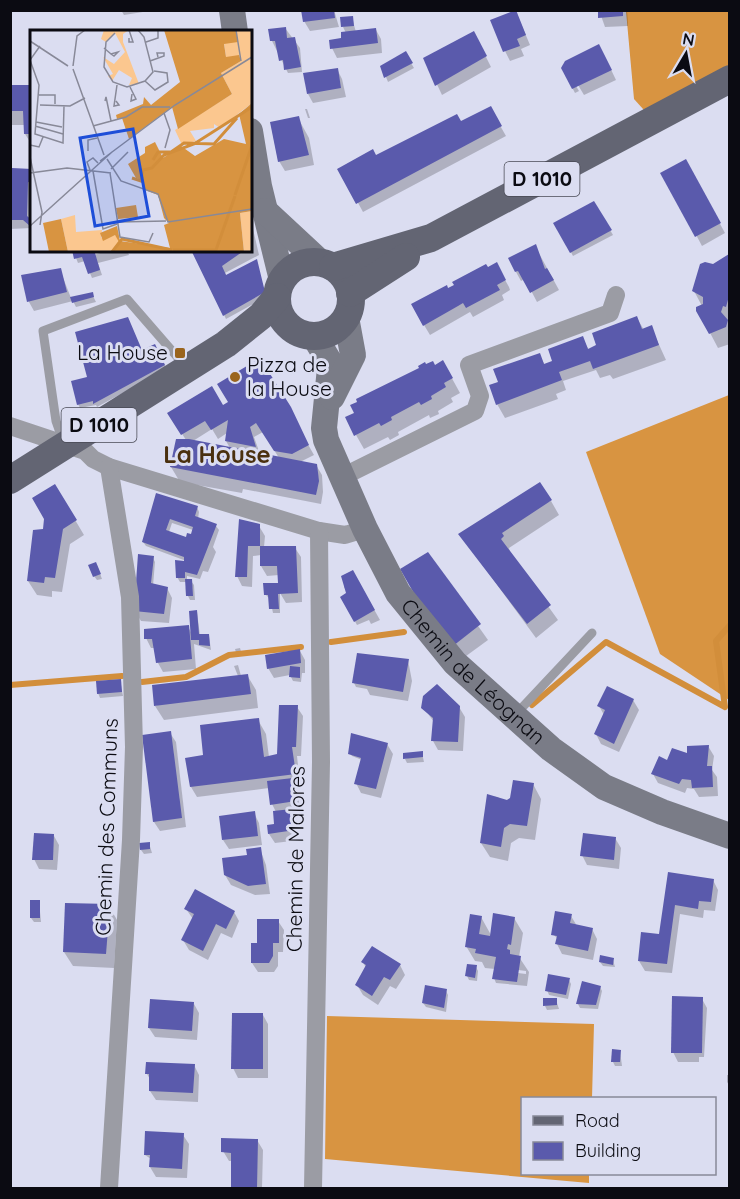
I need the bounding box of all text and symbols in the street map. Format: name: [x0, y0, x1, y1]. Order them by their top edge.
north arrow: [656, 24, 716, 84]
text: N: [681, 28, 696, 50]
inset map: [30, 30, 252, 252]
road number: D 1010: [504, 162, 580, 196]
place label: La House: [77, 339, 168, 365]
marker: La House: [173, 346, 187, 360]
place label: Pizza de la House: [247, 351, 332, 401]
marker: Pizza de la House: [228, 370, 242, 384]
road number: D 1010: [62, 408, 136, 442]
district label: La House: [163, 439, 271, 469]
street label: Chemin de Léognan: [396, 593, 551, 750]
street label: Chemin des Communs: [89, 718, 123, 936]
street label: Chemin de Malores: [280, 766, 310, 952]
legend: [521, 1097, 716, 1175]
text: Road: [575, 1109, 620, 1132]
text: Building: [575, 1139, 641, 1162]

